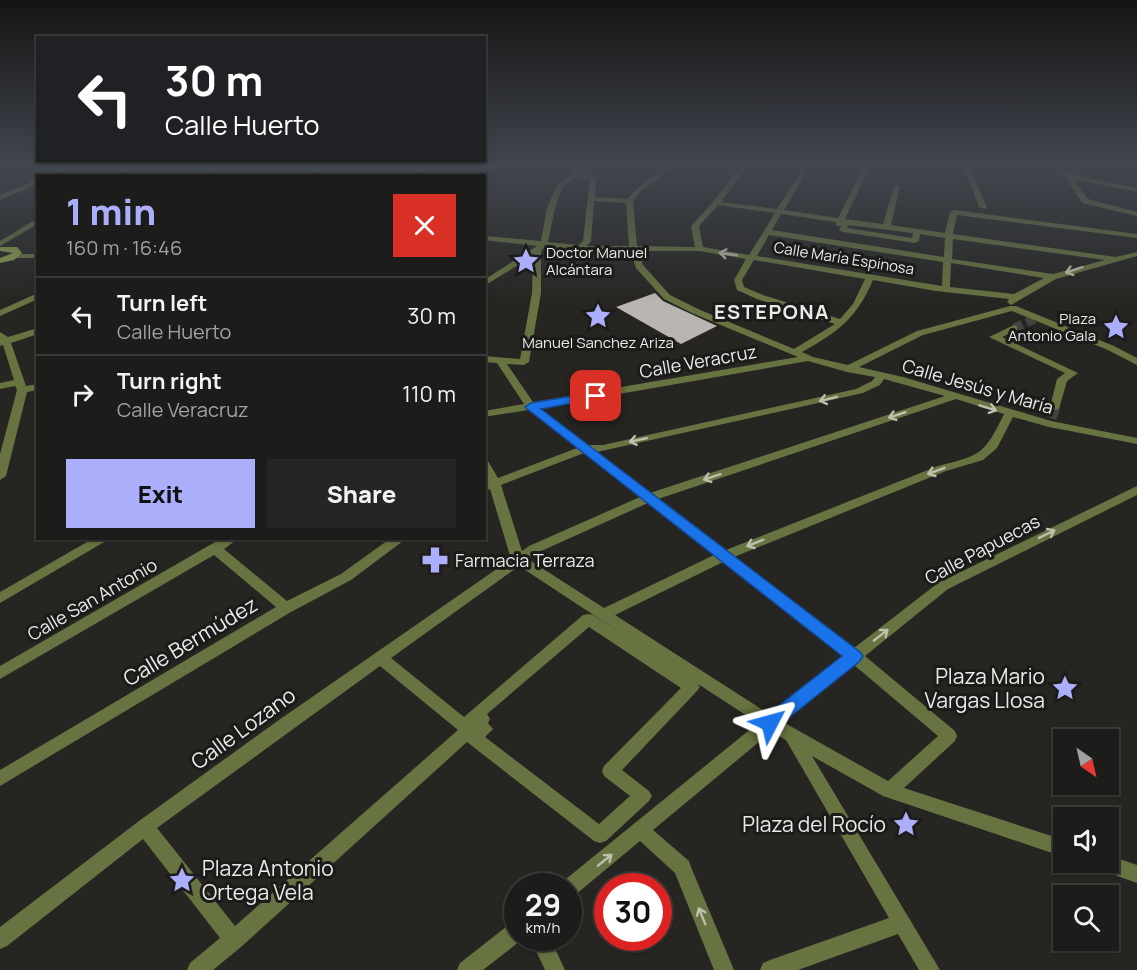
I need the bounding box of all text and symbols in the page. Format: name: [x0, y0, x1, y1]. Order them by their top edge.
text: 30 m: [165, 51, 263, 109]
icon: left: [66, 60, 144, 138]
text: Calle Huerto: [165, 106, 319, 143]
text: 1 min: [66, 187, 156, 236]
button: close: [393, 194, 456, 257]
text: 160 m · 16:46: [66, 234, 182, 261]
street label: Calle María Espinosa: [772, 237, 916, 279]
place label: Doctor Manuel Alcántara: [546, 242, 647, 280]
place icon: Doctor Manuel Alcántara: [511, 246, 541, 276]
one-way arrow: [719, 248, 739, 259]
one-way arrow: [1065, 265, 1084, 276]
text: Turn left: [117, 288, 207, 318]
district label: ESTEPONA: [714, 298, 830, 325]
icon: left: [66, 300, 99, 333]
text: 30 m: [407, 301, 456, 331]
place icon: Manuel Sanchez Ariza: [583, 301, 613, 331]
place label: Plaza Antonio Gala: [1008, 308, 1096, 346]
place icon: Plaza Antonio Gala: [1101, 312, 1131, 342]
text: Calle Huerto: [117, 318, 231, 345]
place label: Manuel Sanchez Ariza: [522, 332, 674, 353]
street label: Calle Veracruz: [638, 339, 758, 383]
street label: Calle Jesús y María: [900, 353, 1056, 419]
text: Turn right: [117, 366, 222, 396]
pin: [570, 370, 621, 421]
icon: right: [66, 378, 99, 411]
text: 110 m: [402, 379, 456, 409]
icon: arrive: [579, 379, 612, 412]
one-way arrow: [819, 393, 838, 405]
text: Calle Veracruz: [117, 396, 249, 423]
one-way arrow: [978, 403, 997, 414]
one-way arrow: [888, 410, 907, 421]
one-way arrow: [629, 435, 648, 447]
button: Exit: [66, 459, 255, 528]
button: Share: [267, 459, 456, 528]
one-way arrow: [927, 466, 946, 477]
one-way arrow: [703, 472, 721, 483]
street label: Calle Papuecas: [920, 509, 1044, 589]
one-way arrow: [1038, 528, 1056, 539]
one-way arrow: [746, 538, 765, 549]
pharmacy icon: Farmacia Terraza: [420, 545, 450, 575]
place label: Farmacia Terraza: [455, 548, 594, 572]
street label: Calle San Antonio: [23, 552, 161, 646]
street label: Calle Bermúdez: [118, 590, 262, 692]
one-way arrow: [873, 628, 889, 641]
place label: Plaza Mario Vargas Llosa: [925, 662, 1045, 714]
place icon: Plaza Mario Vargas Llosa: [1050, 673, 1080, 703]
street label: Calle Lozano: [185, 681, 301, 775]
position arrow: [738, 691, 802, 755]
north arrow: [1053, 729, 1119, 795]
map controls: [1053, 729, 1119, 951]
button: sound: [1053, 807, 1119, 873]
place icon: Plaza del Rocío: [891, 809, 921, 839]
place label: Plaza del Rocío: [742, 810, 886, 838]
place label: Plaza Antonio Ortega Vela: [202, 854, 334, 906]
one-way arrow: [597, 854, 613, 867]
place icon: Plaza Antonio Ortega Vela: [167, 865, 197, 895]
speed limit sign: 30: [594, 873, 672, 951]
text: 29: [525, 884, 561, 925]
button: search: [1053, 885, 1119, 951]
one-way arrow: [696, 907, 707, 926]
text: km/h: [526, 917, 560, 938]

